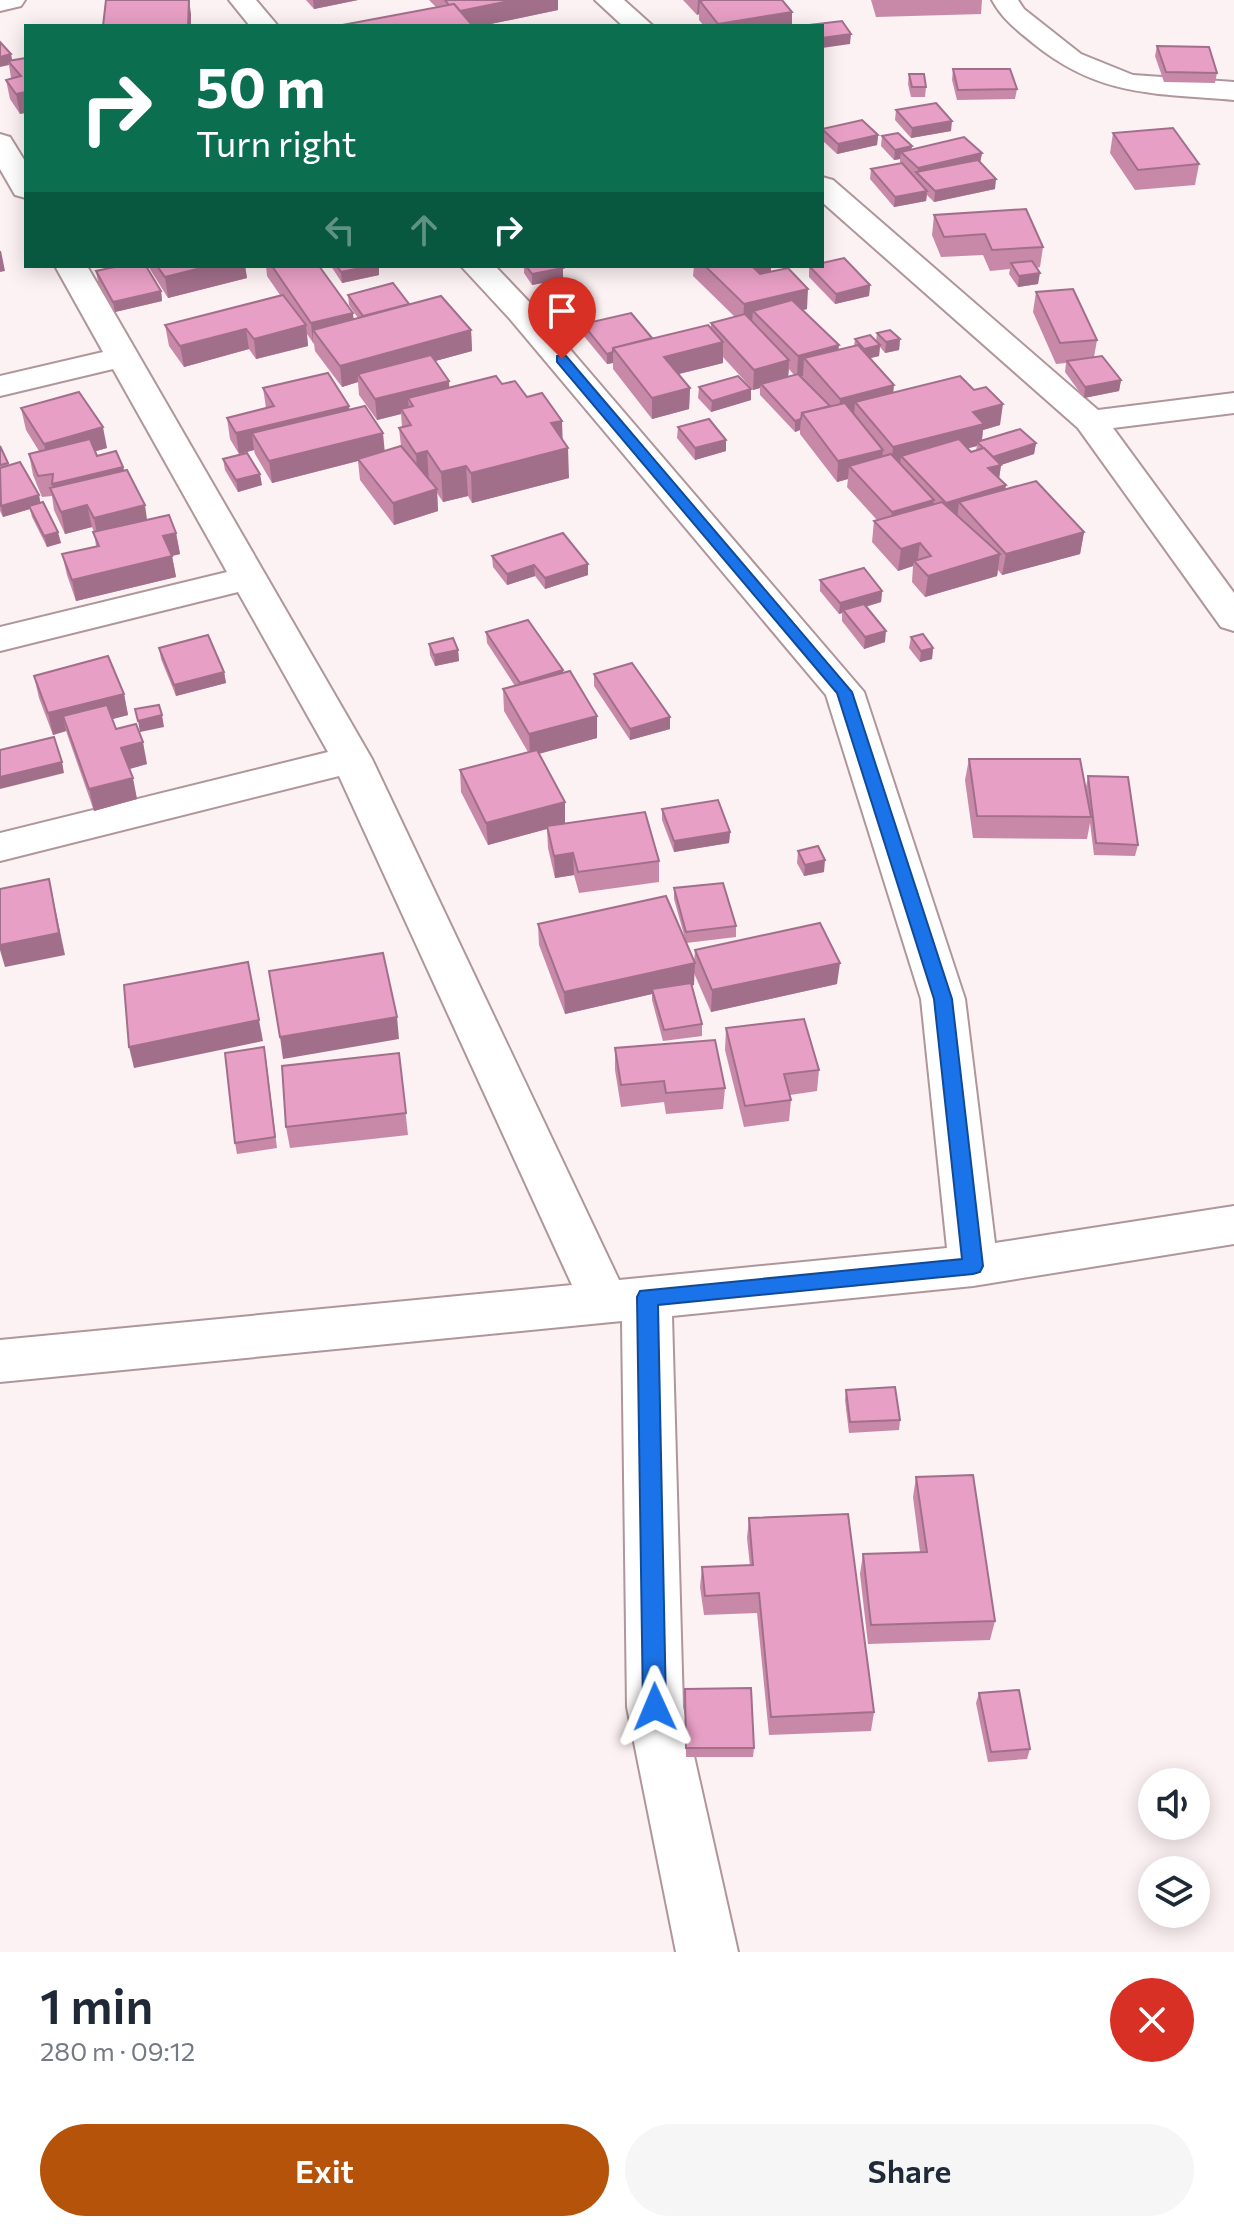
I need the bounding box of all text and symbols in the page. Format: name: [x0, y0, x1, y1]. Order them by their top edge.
text: 50 m: [196, 51, 325, 120]
icon: right: [64, 56, 168, 160]
text: Turn right: [196, 120, 357, 164]
icon: left: [318, 208, 362, 252]
icon: ahead: [402, 208, 446, 252]
icon: right: [486, 208, 530, 252]
pin: [528, 277, 596, 359]
icon: arrive: [540, 289, 584, 333]
position arrow: [613, 1665, 697, 1749]
map controls: [1138, 1768, 1210, 1928]
button: sound: [1138, 1768, 1210, 1840]
button: layers: [1138, 1856, 1210, 1928]
text: 1 min: [40, 1975, 153, 2034]
button: close: [1110, 1978, 1194, 2062]
text: 280 m · 09:12: [40, 2035, 195, 2066]
button: Exit: [40, 2124, 609, 2216]
button: Share: [625, 2124, 1194, 2216]

